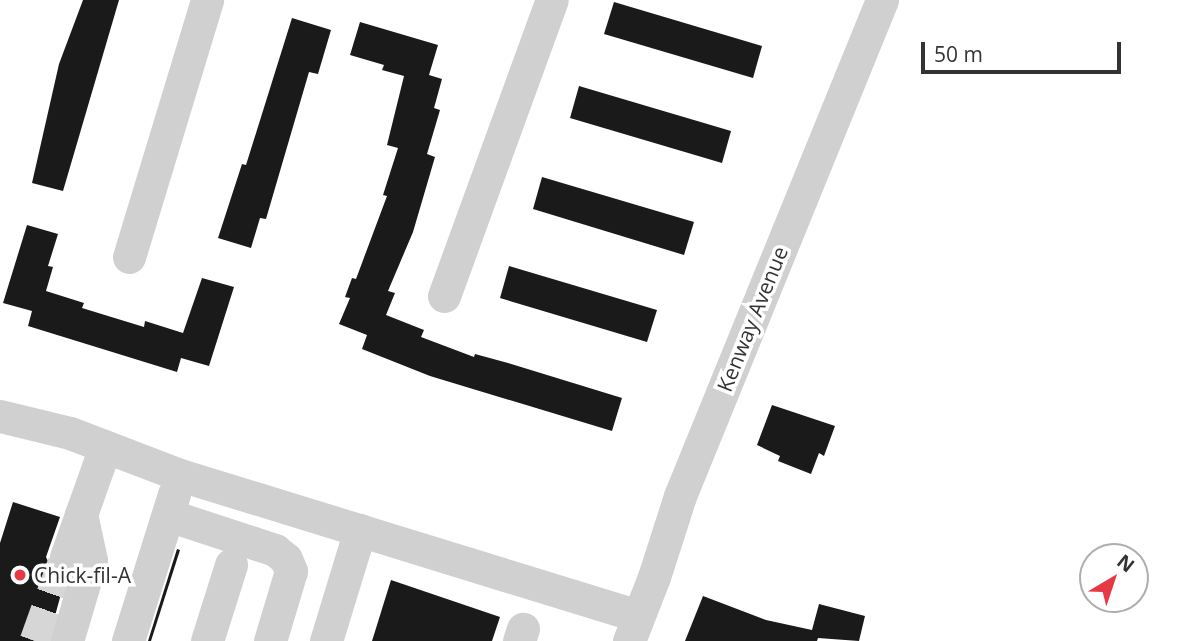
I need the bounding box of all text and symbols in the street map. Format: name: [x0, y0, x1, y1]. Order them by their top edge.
scale bar: [925, 28, 1124, 72]
text: 50 m: [934, 40, 983, 68]
street label: Kenway Avenue: [711, 243, 793, 395]
north arrow: [1079, 543, 1149, 613]
text: N: [1112, 548, 1140, 578]
place label: Chick-fil-A: [34, 562, 131, 588]
marker: Chick-fil-A: [12, 567, 28, 583]

